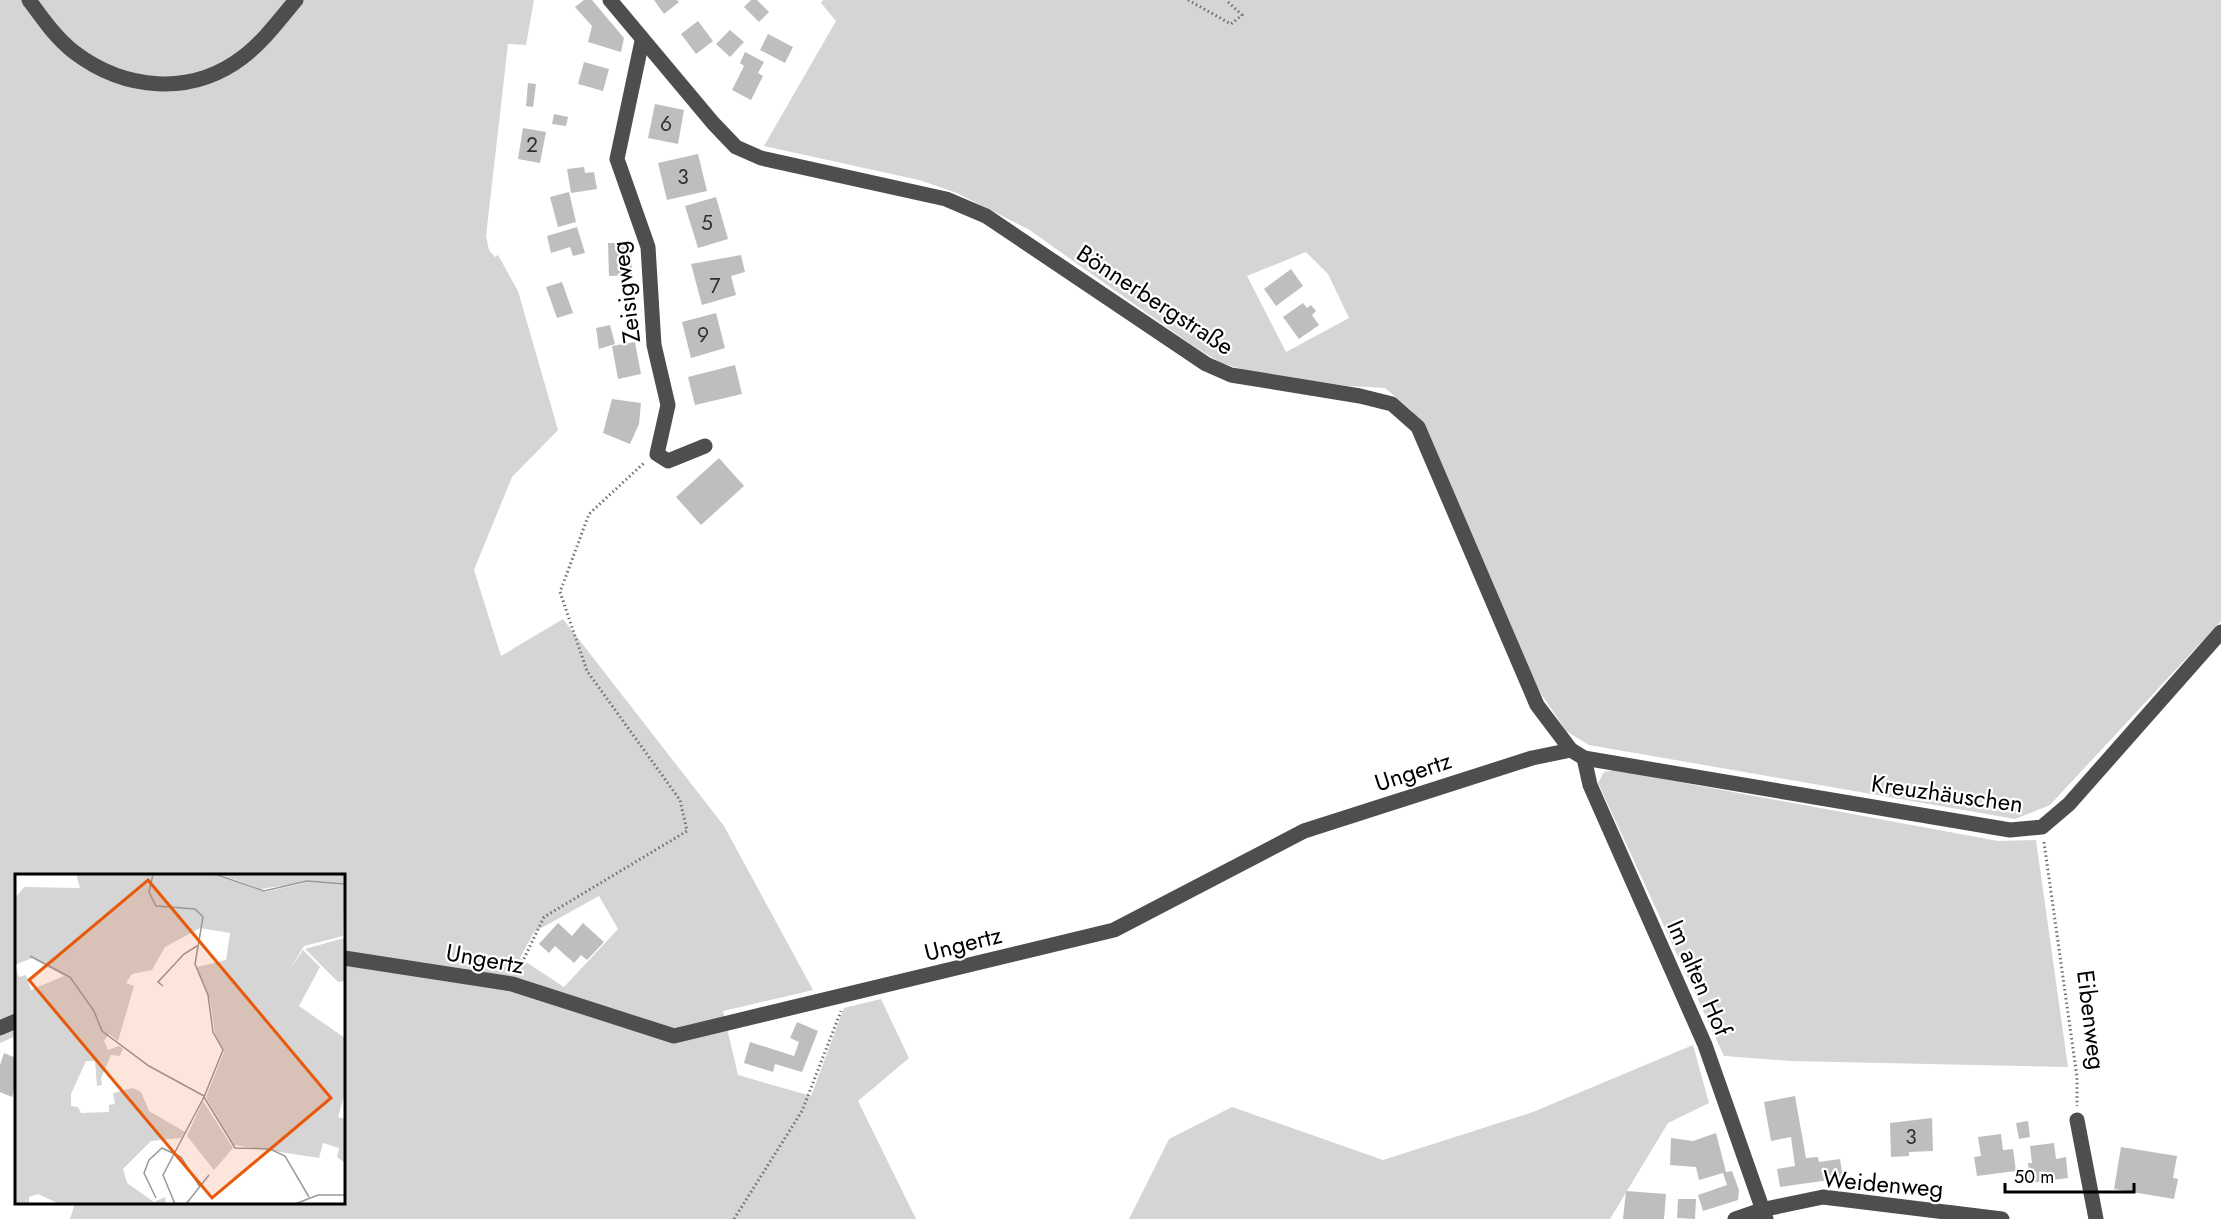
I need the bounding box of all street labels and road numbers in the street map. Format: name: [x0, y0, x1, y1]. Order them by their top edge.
street label: Bönnerbergstraße: [1070, 236, 1241, 364]
street label: Zeisigweg: [602, 239, 649, 345]
street label: Ungertz: [1370, 743, 1456, 800]
street label: Kreuzhäuschen: [1869, 766, 2025, 821]
street label: Im alten Hof: [1658, 914, 1741, 1043]
street label: Ungertz: [920, 917, 1005, 970]
street label: Ungertz: [443, 934, 527, 983]
street label: Eibenweg: [2068, 968, 2115, 1072]
street label: Weidenweg: [1821, 1161, 1945, 1206]

